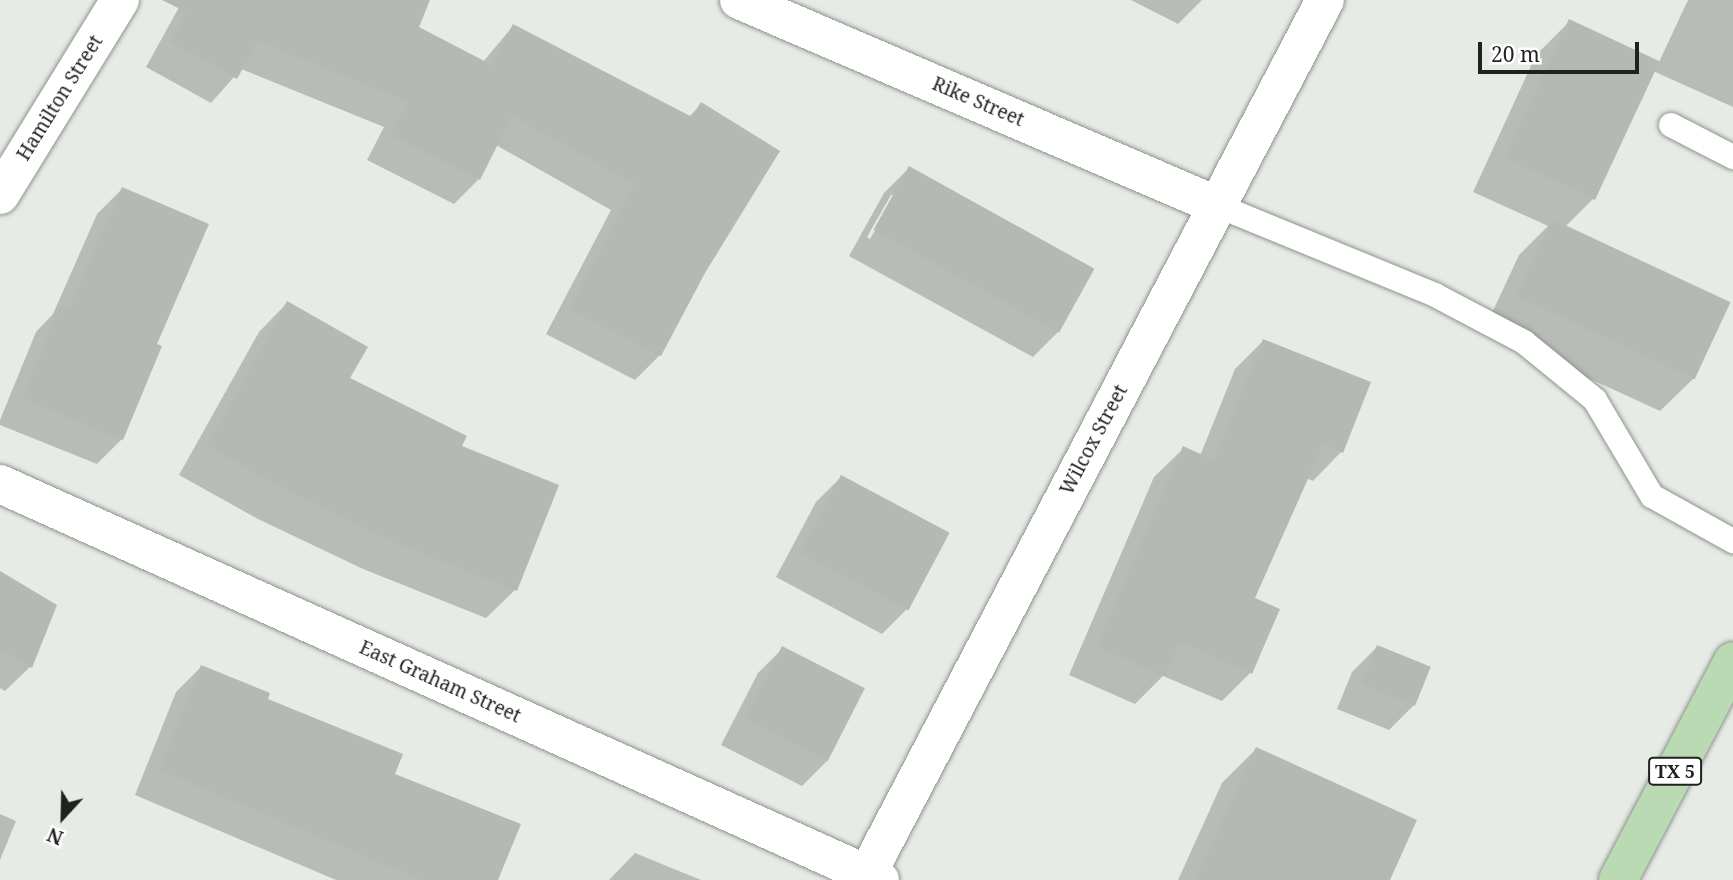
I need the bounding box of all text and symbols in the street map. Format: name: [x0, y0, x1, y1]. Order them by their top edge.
scale bar: [1481, 28, 1642, 72]
street label: Hamilton Street: [12, 31, 108, 165]
text: 20 m: [1491, 40, 1540, 68]
street label: Rike Street: [929, 72, 1027, 132]
street label: Wilcox Street: [1056, 381, 1132, 499]
street label: East Graham Street: [356, 636, 524, 728]
road number: TX 5: [1647, 756, 1703, 786]
north arrow: [28, 782, 98, 852]
text: N: [43, 822, 67, 851]

